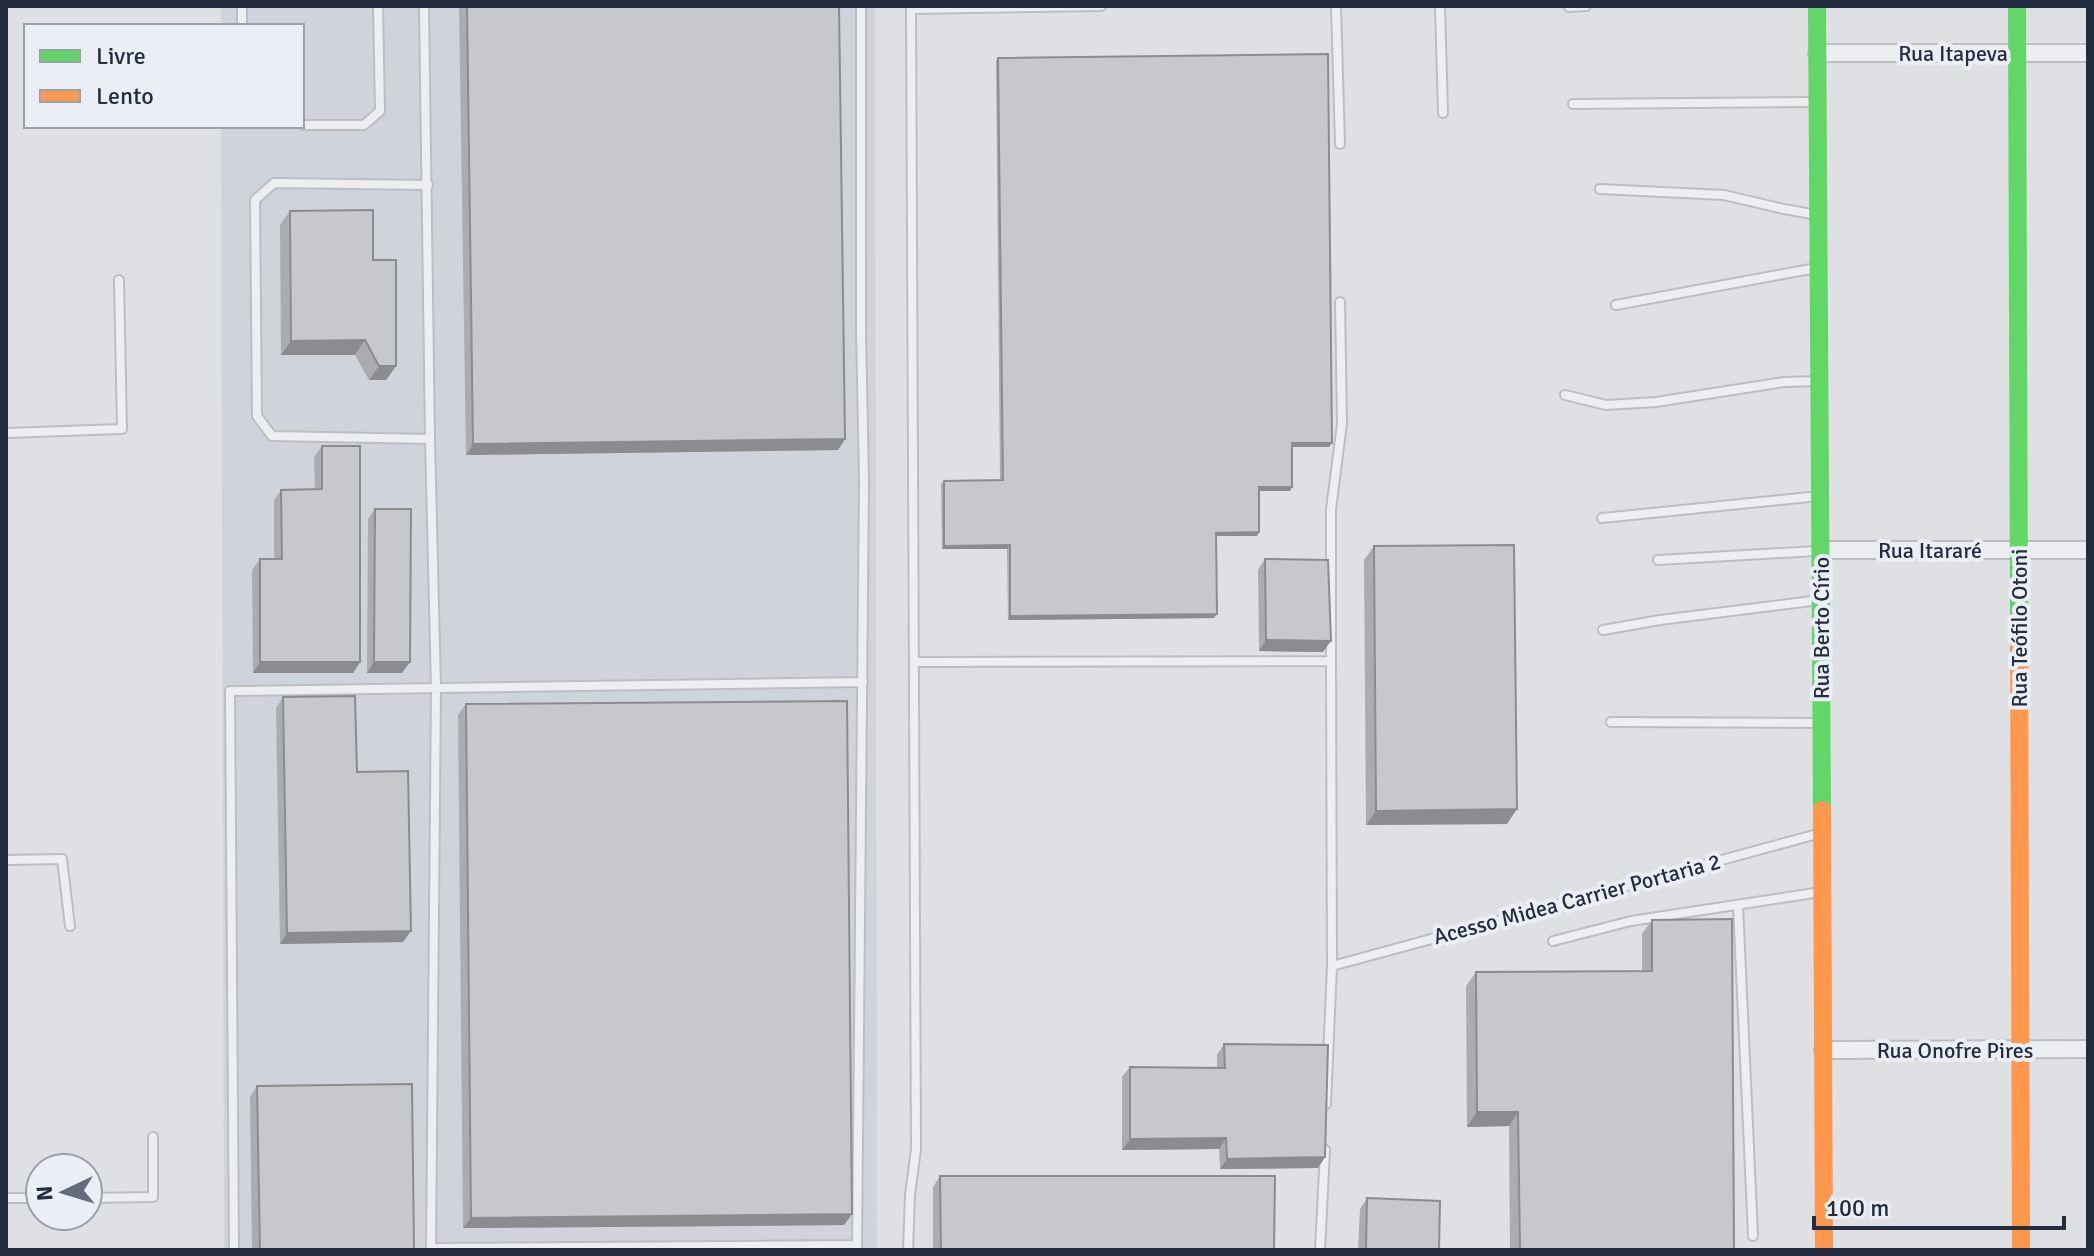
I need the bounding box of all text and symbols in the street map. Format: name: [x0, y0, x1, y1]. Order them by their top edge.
legend: [24, 24, 304, 128]
street label: Rua Itapeva: [1898, 40, 2008, 67]
text: Livre: [96, 41, 146, 71]
text: Lento: [96, 81, 154, 111]
street label: Rua Itararé: [1878, 537, 1982, 564]
street label: Rua Teófilo Otoni: [2006, 549, 2033, 707]
street label: Rua Berto Círio: [1808, 557, 1835, 699]
street label: Acesso Midea Carrier Portaria 2: [1430, 848, 1724, 950]
street label: Rua Onofre Pires: [1877, 1037, 2033, 1064]
north arrow: [24, 1152, 104, 1232]
scale bar: [1814, 1180, 2064, 1230]
text: N: [31, 1185, 59, 1202]
text: 100 m: [1826, 1193, 1889, 1223]

